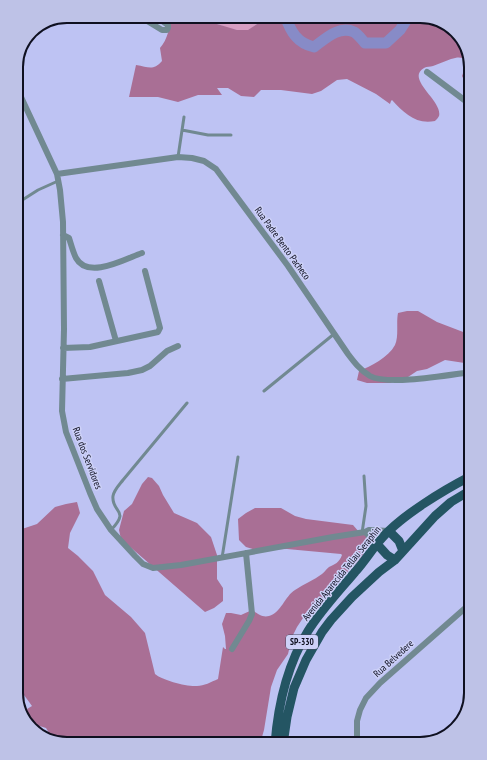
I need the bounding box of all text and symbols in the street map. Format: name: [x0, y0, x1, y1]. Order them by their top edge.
street label: Rua Padre Bento Pacheco: [252, 204, 313, 282]
street label: Rua dos Servidores: [70, 425, 106, 492]
street label: Avenida Aparecida Tellau Seraphin: [299, 523, 384, 623]
road number: SP-330: [286, 635, 318, 649]
street label: Rua Belvedere: [370, 637, 416, 680]

